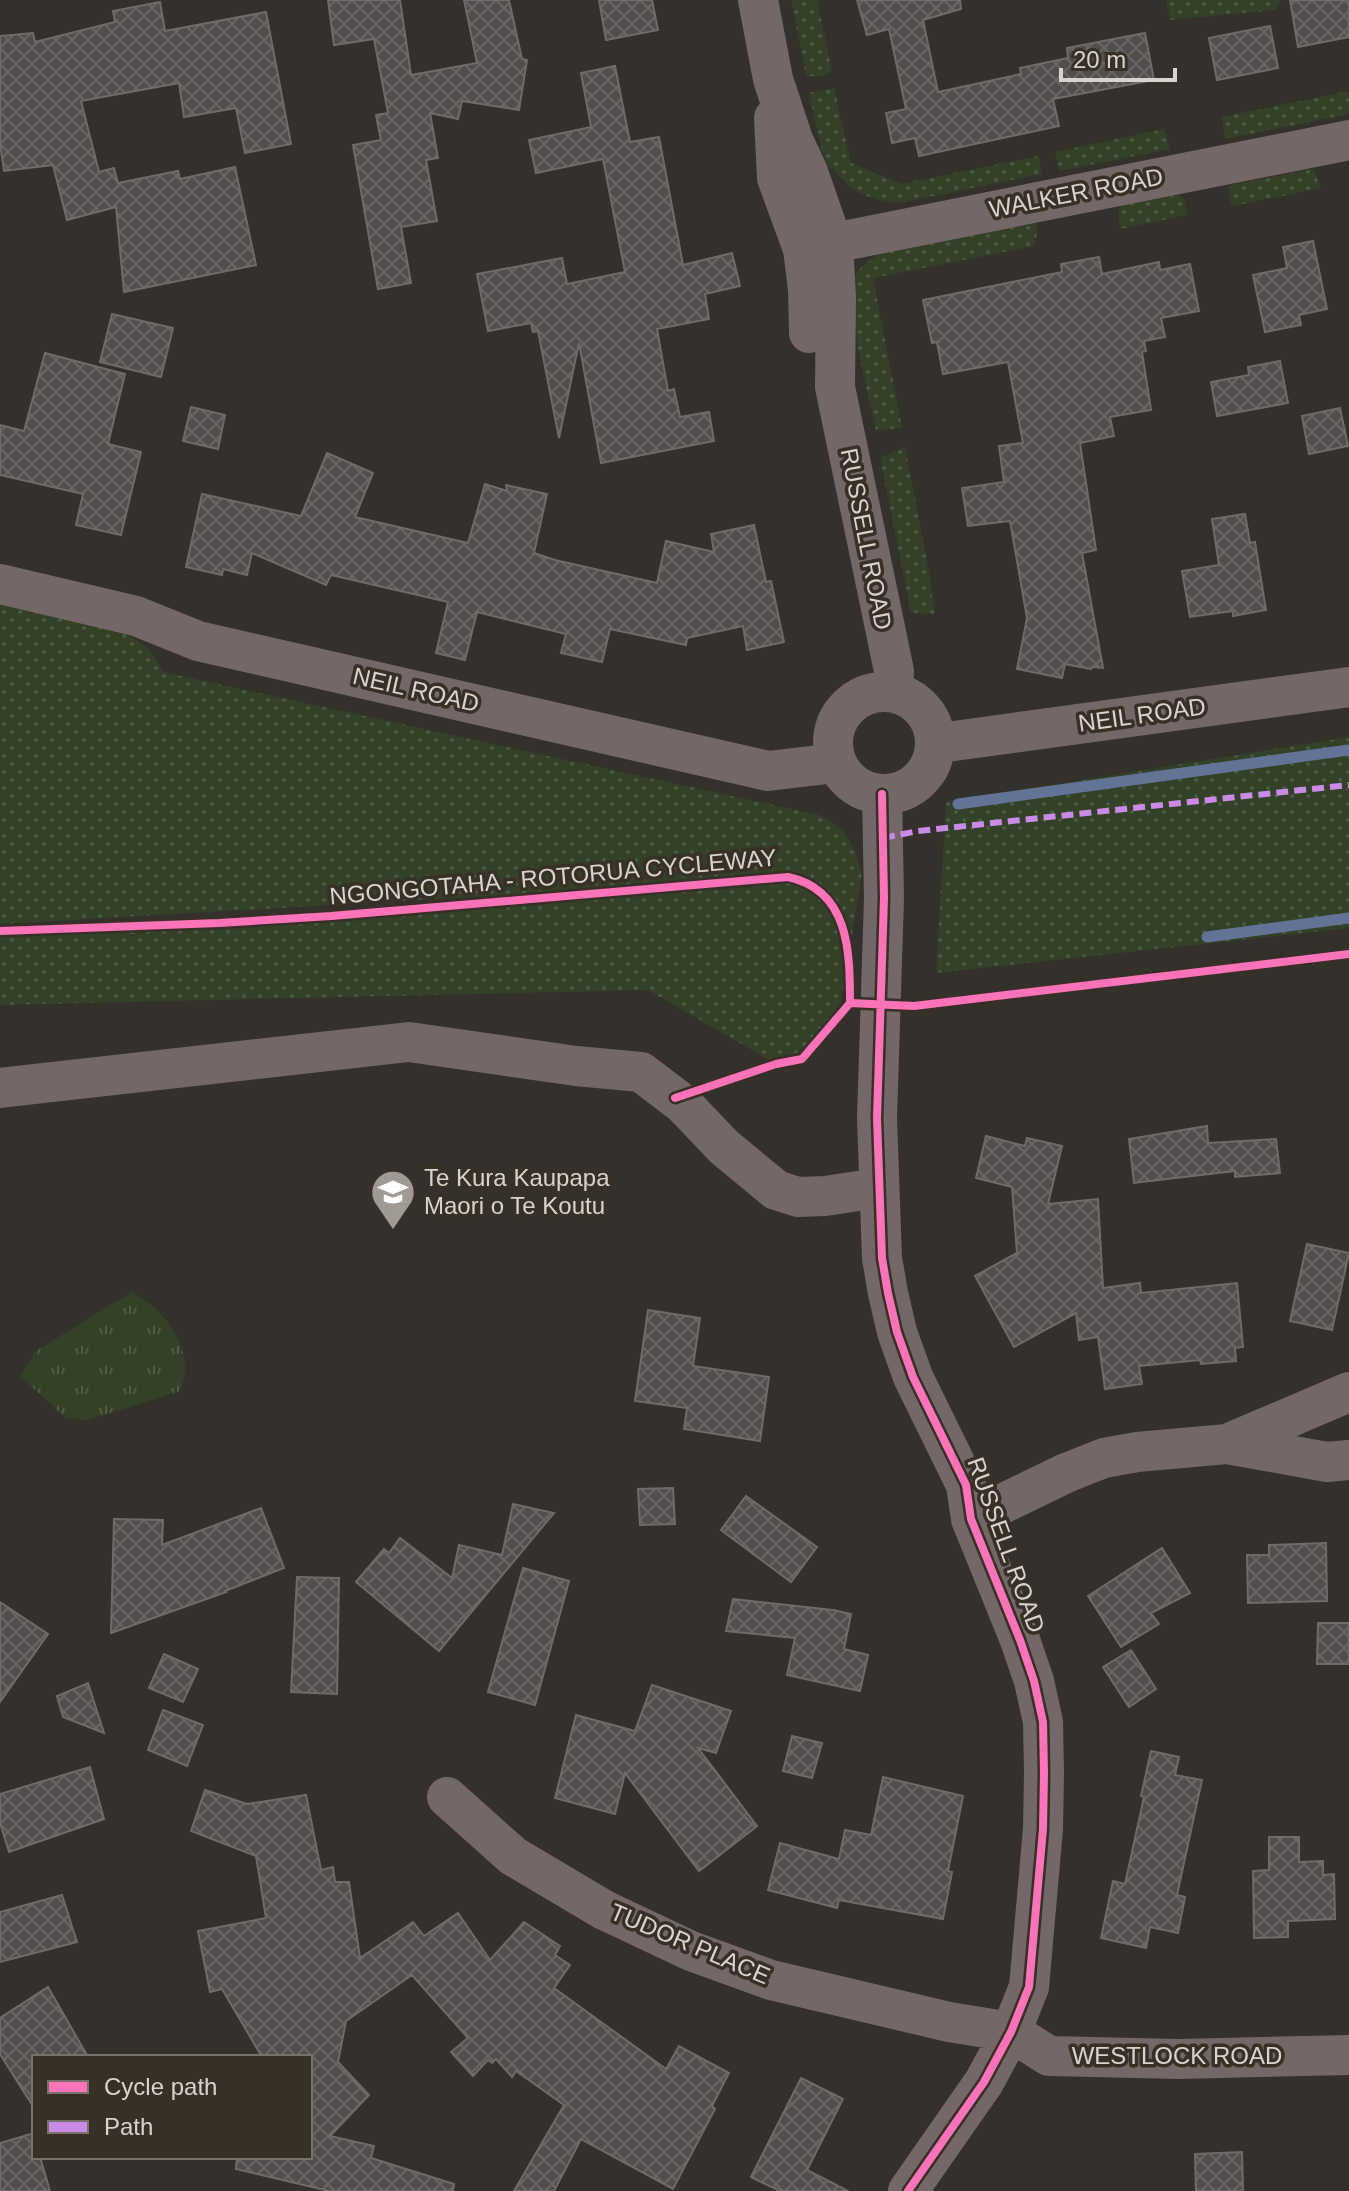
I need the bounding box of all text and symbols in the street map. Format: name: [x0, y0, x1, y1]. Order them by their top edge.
scale bar: [1061, 32, 1175, 82]
text: 20 m: [1073, 46, 1126, 73]
street label: WALKER ROAD: [987, 162, 1165, 223]
street label: RUSSELL ROAD: [836, 446, 897, 632]
street label: NEIL ROAD: [350, 662, 482, 717]
street label: NEIL ROAD: [1076, 692, 1207, 737]
street label: NGONGOTAHA - ROTORUA CYCLEWAY: [328, 844, 778, 909]
place label: Te Kura Kaupapa Maori o Te Koutu: [424, 1164, 610, 1219]
school or university icon: Te Kura Kaupapa Maori o Te Koutu: [369, 1168, 417, 1231]
street label: RUSSELL ROAD: [962, 1454, 1051, 1636]
street label: TUDOR PLACE: [606, 1898, 774, 1989]
street label: WESTLOCK ROAD: [1072, 2042, 1282, 2069]
legend: [32, 2055, 312, 2159]
text: Cycle path: [104, 2073, 217, 2100]
text: Path: [104, 2113, 153, 2140]

